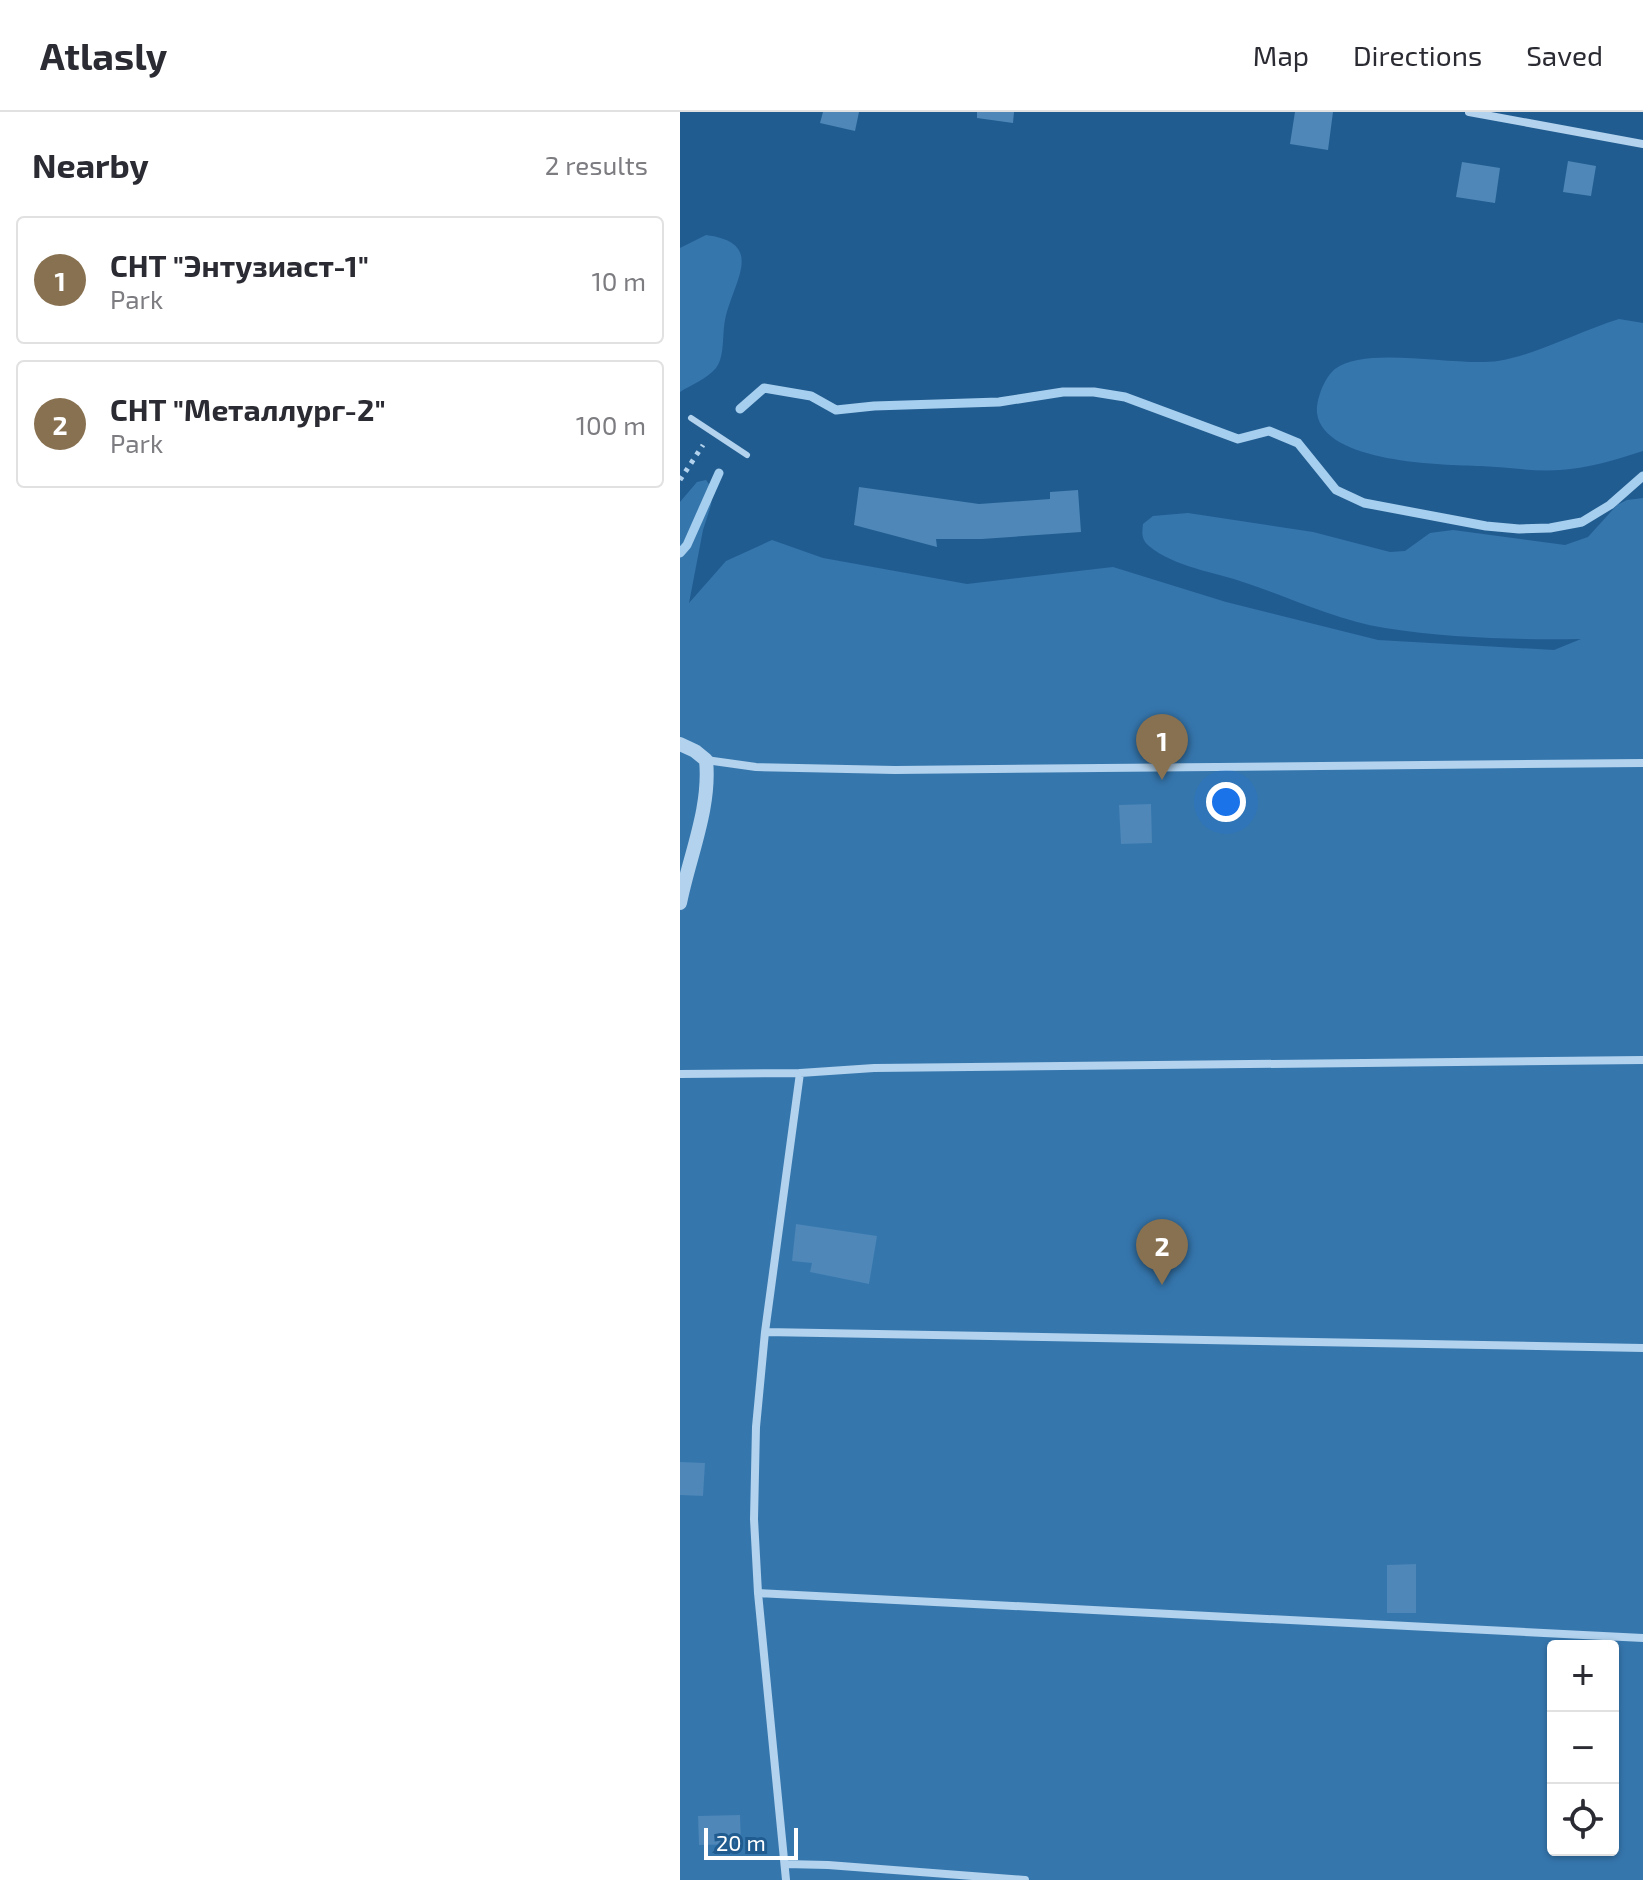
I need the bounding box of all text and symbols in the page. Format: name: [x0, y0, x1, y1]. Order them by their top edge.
text: Atlasly: [40, 32, 167, 78]
text: Map: [1253, 38, 1309, 72]
text: Directions: [1353, 38, 1482, 72]
text: Saved: [1526, 38, 1603, 72]
text: Nearby: [32, 144, 149, 185]
text: 2 results: [545, 149, 648, 180]
text: СНТ "Энтузиаст-1": [110, 247, 369, 283]
text: 1: [54, 265, 66, 296]
text: 10 m: [591, 265, 646, 296]
text: Park: [110, 283, 163, 314]
text: СНТ "Металлург-2": [110, 391, 386, 427]
text: 2: [52, 409, 68, 440]
text: 100 m: [576, 409, 646, 440]
text: Park: [110, 427, 163, 458]
pin: 1: [1136, 714, 1188, 780]
your location: [1206, 782, 1246, 822]
pin: 2: [1136, 1219, 1188, 1285]
map controls: [1547, 1640, 1619, 1856]
button: +: [1547, 1640, 1619, 1712]
button: −: [1547, 1712, 1619, 1784]
button: locate: [1547, 1784, 1619, 1856]
scale bar: [704, 1824, 798, 1860]
text: 20 m: [716, 1829, 766, 1855]

